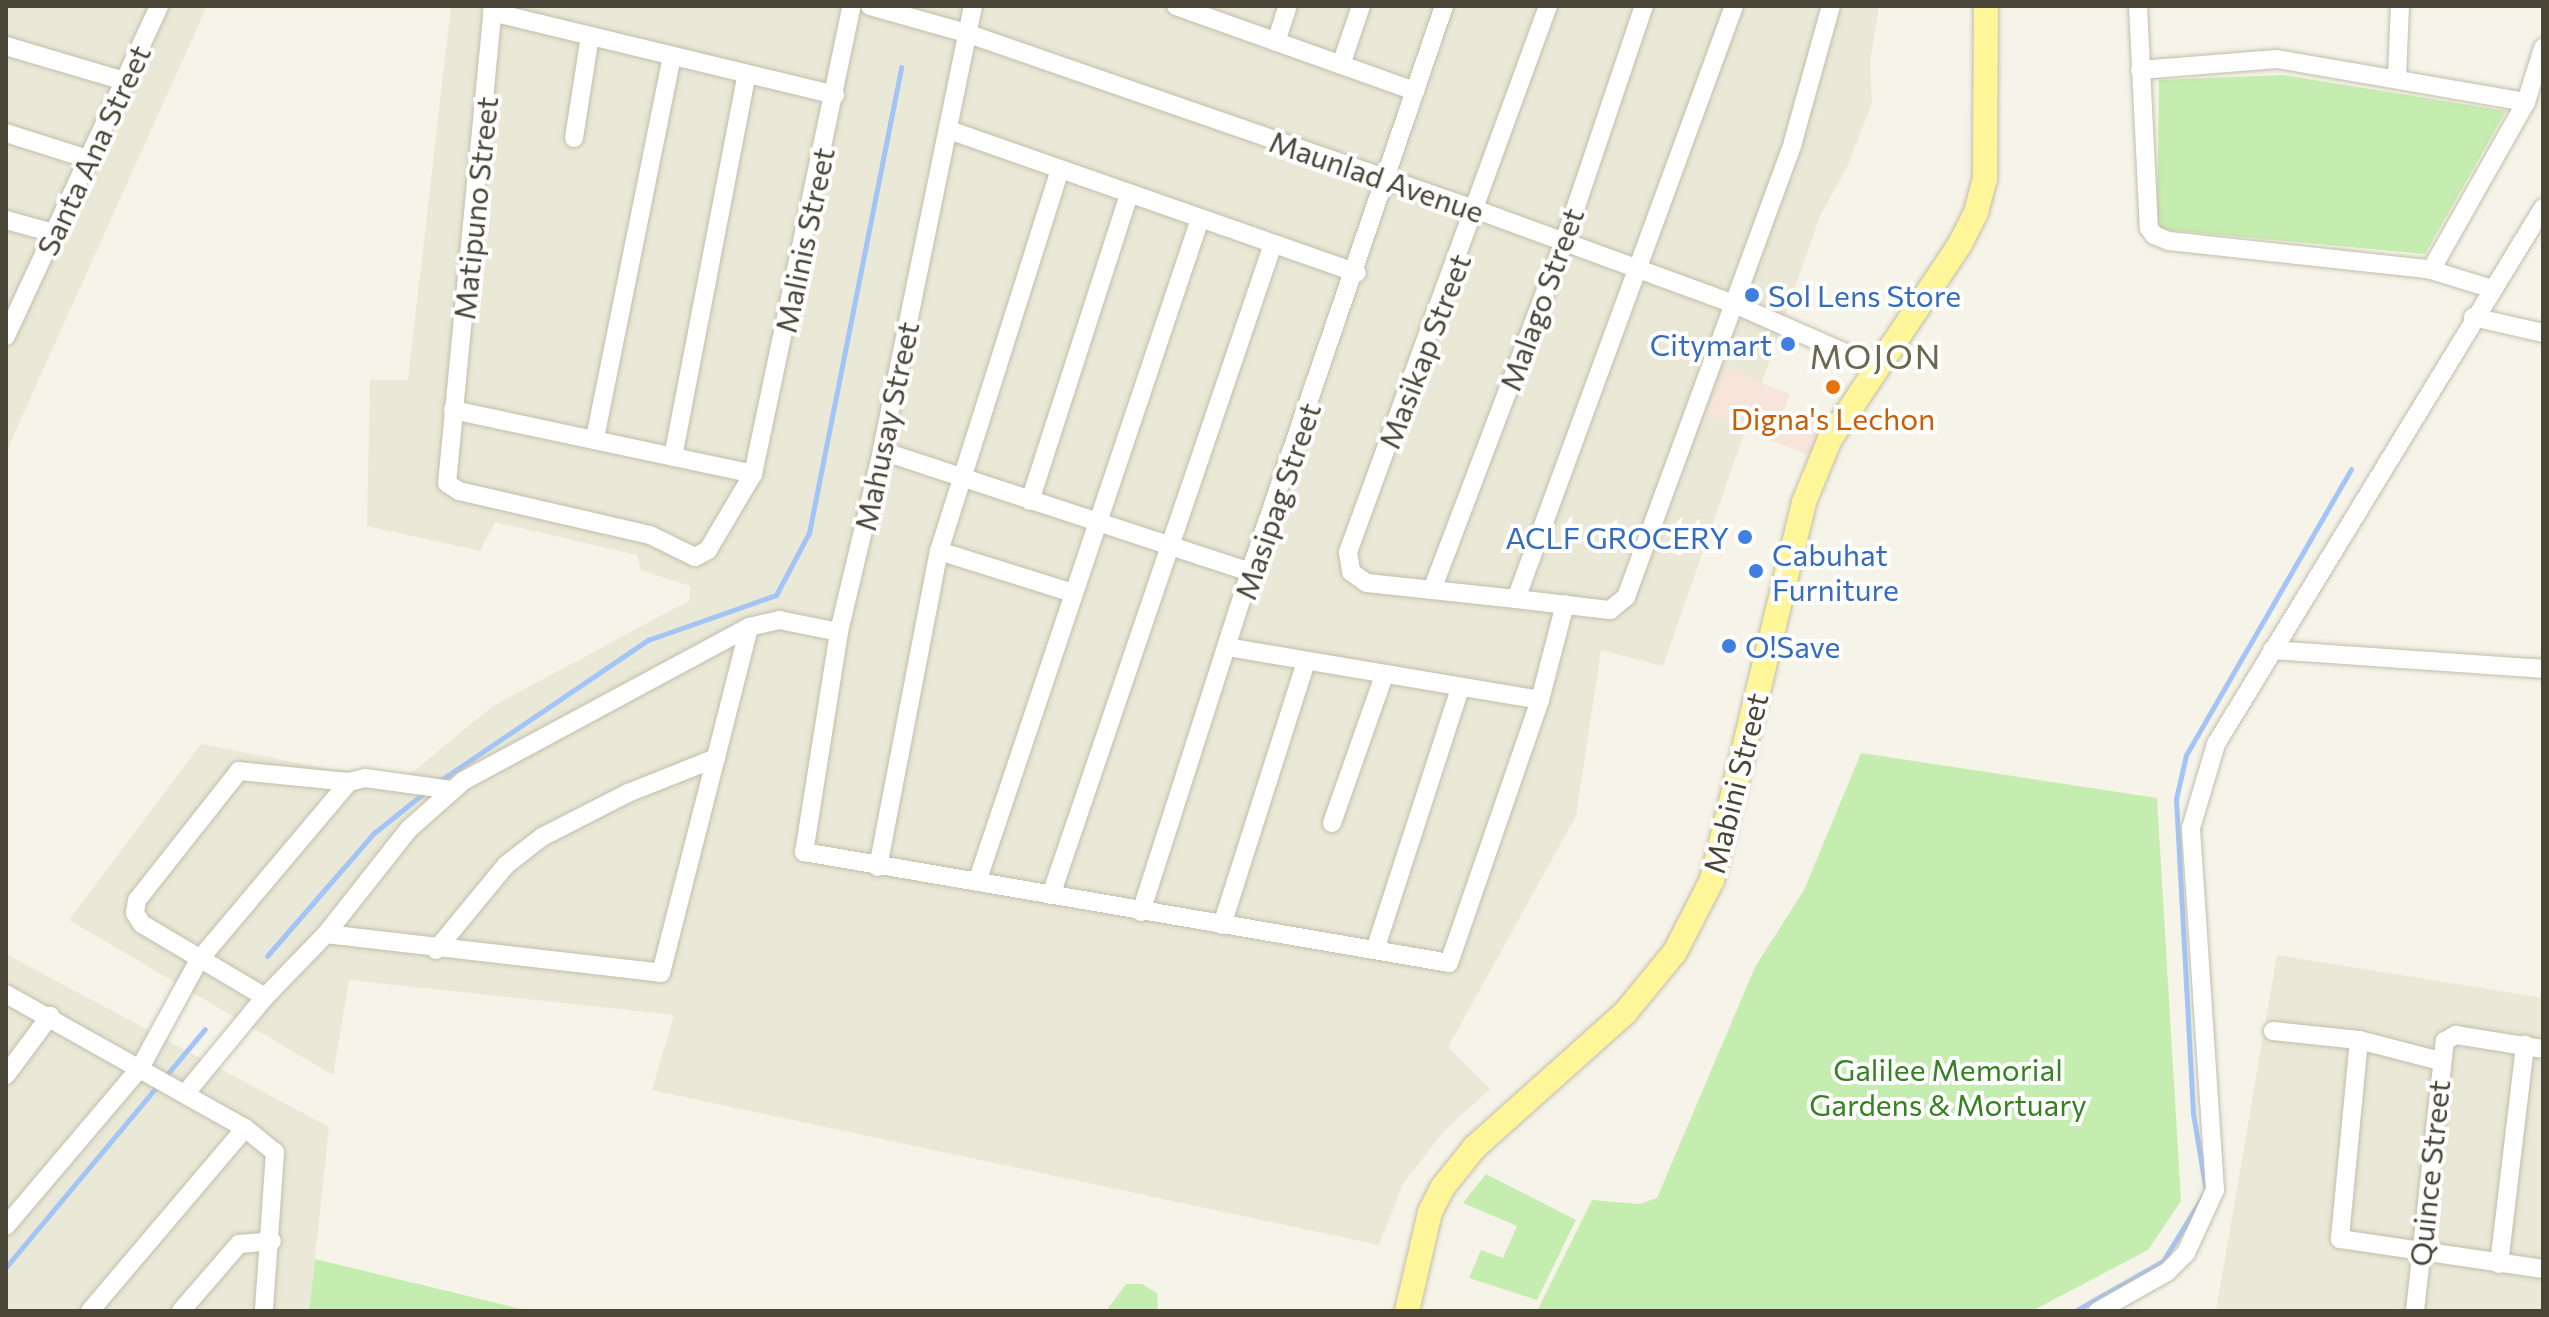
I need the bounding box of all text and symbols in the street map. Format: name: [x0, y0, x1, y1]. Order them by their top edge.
street label: Santa Ana Street: [28, 39, 158, 261]
street label: Matipuno Street: [445, 95, 505, 321]
street label: Maunlad Avenue: [1265, 122, 1489, 230]
street label: Malinis Street: [767, 144, 841, 336]
street label: Malago Street: [1491, 203, 1591, 395]
street label: Masikap Street: [1370, 249, 1478, 453]
place label: Sol Lens Store: [1768, 277, 1961, 313]
marker: Sol Lens Store: [1743, 286, 1761, 304]
street label: Mahusay Street: [846, 318, 926, 534]
place label: Citymart: [1650, 326, 1772, 362]
marker: Citymart: [1779, 335, 1797, 353]
district label: MOJON: [1809, 336, 1943, 376]
marker: Digna's Lechon: [1824, 378, 1842, 396]
street label: Masipag Street: [1226, 398, 1328, 604]
place label: Digna's Lechon: [1731, 400, 1935, 436]
place label: ACLF GROCERY: [1505, 519, 1729, 555]
marker: ACLF GROCERY: [1736, 528, 1754, 546]
place label: Cabuhat Furniture: [1772, 536, 1899, 606]
marker: Cabuhat Furniture: [1747, 562, 1765, 580]
place label: O!Save: [1745, 628, 1840, 664]
marker: O!Save: [1720, 637, 1738, 655]
street label: Mabini Street: [1695, 689, 1775, 877]
park label: Galilee Memorial Gardens & Mortuary: [1809, 1051, 2087, 1122]
street label: Quince Street: [2401, 1078, 2457, 1268]

